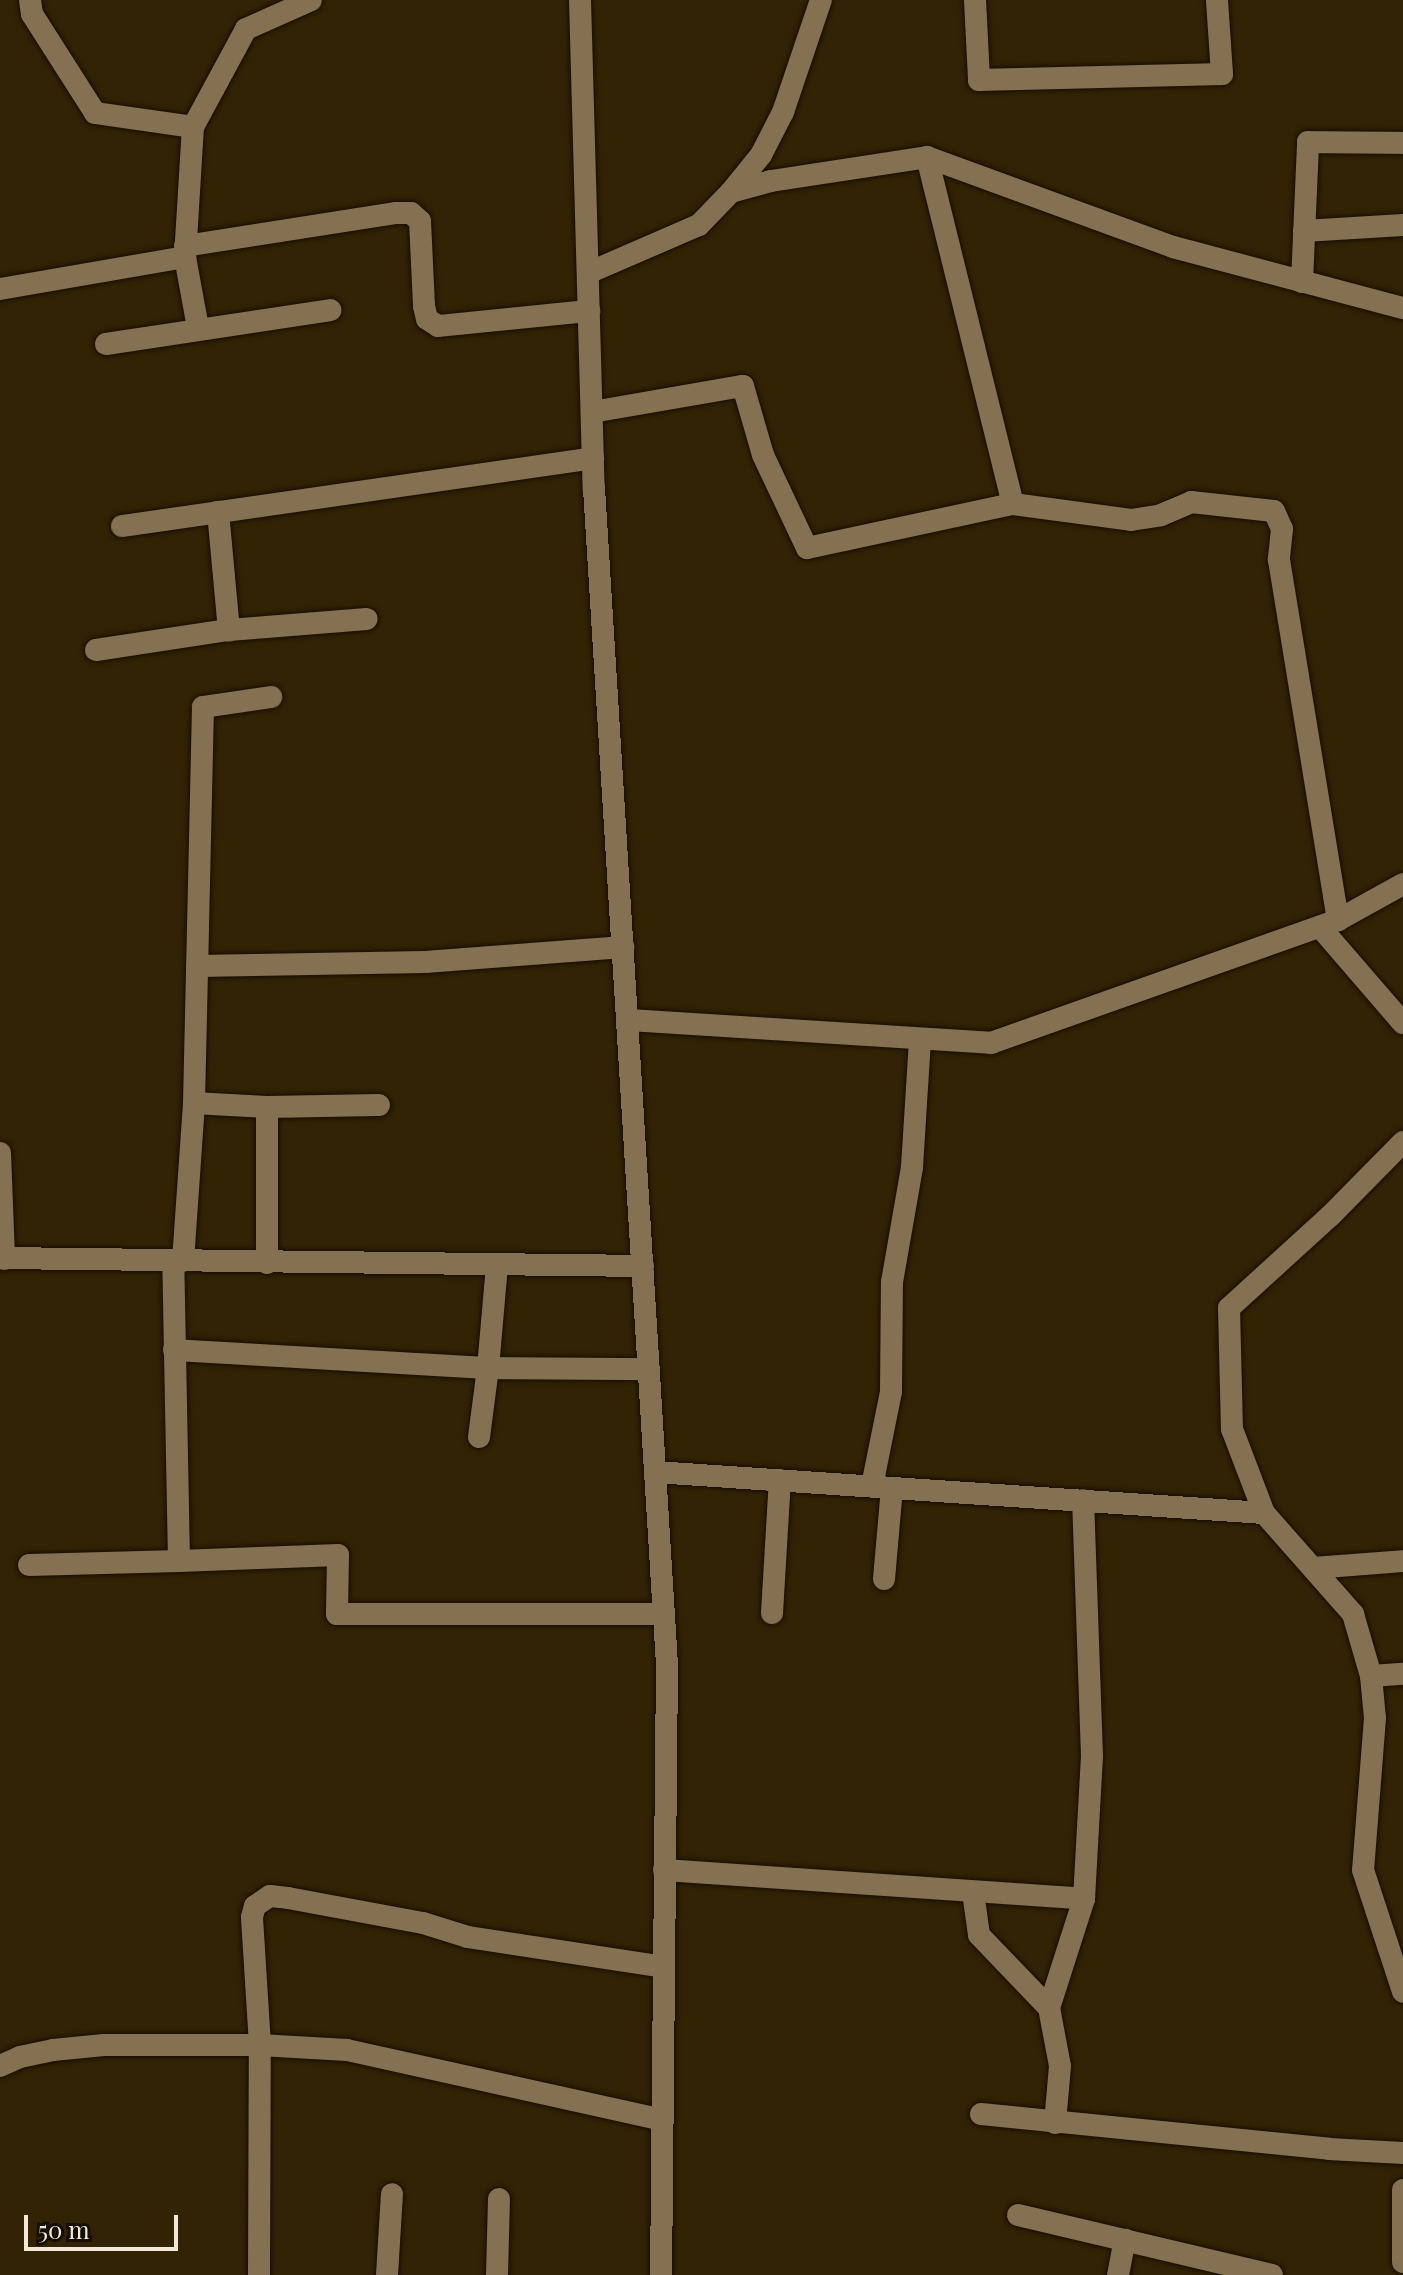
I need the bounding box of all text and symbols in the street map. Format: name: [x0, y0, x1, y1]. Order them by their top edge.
scale bar: [28, 2199, 182, 2249]
text: 50 m: [38, 2213, 90, 2245]

